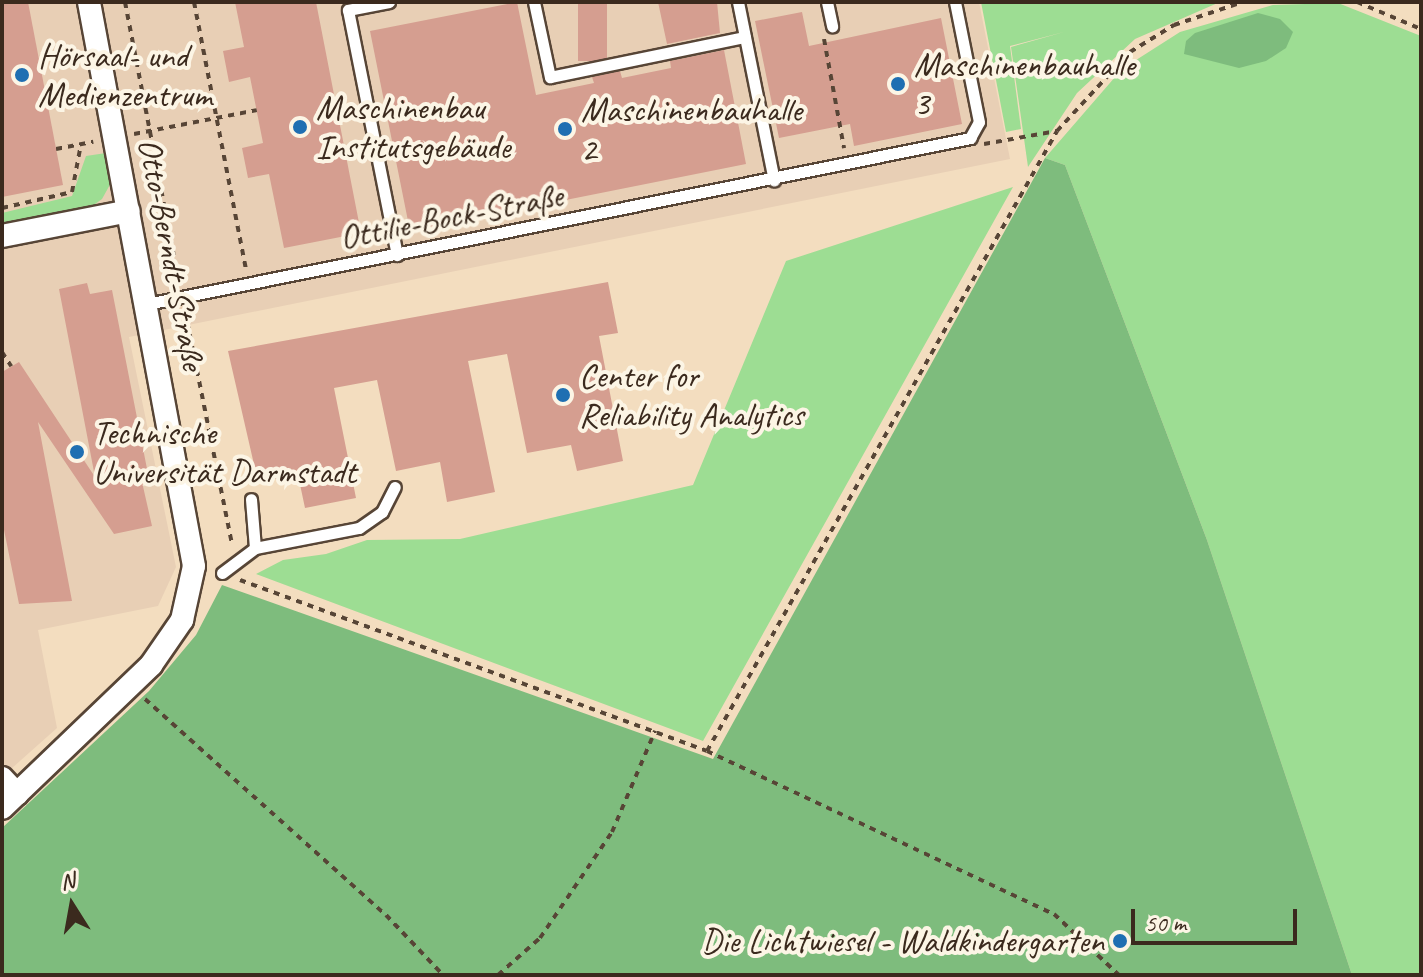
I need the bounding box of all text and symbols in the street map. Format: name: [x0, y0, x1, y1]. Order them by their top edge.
place label: Hörsaal- und Medienzentrum: [38, 35, 212, 114]
place label: Maschinenbauhalle 3: [914, 44, 1135, 124]
marker: Hörsaal- und Medienzentrum: [13, 66, 31, 84]
marker: Maschinenbauhalle 3: [889, 75, 907, 93]
place label: Maschinenbau Institutsgebäude: [316, 87, 510, 166]
place label: Maschinenbauhalle 2: [581, 89, 802, 168]
marker: Maschinenbau Institutsgebäude: [291, 118, 309, 136]
marker: Maschinenbauhalle 2: [556, 120, 574, 138]
street label: Otto-Berndt-Straße: [130, 135, 214, 373]
street label: Ottilie-Bock-Straße: [336, 174, 566, 258]
place label: Center for Reliability Analytics: [579, 355, 804, 434]
marker: Center for Reliability Analytics: [554, 386, 572, 404]
place label: Technische Universität Darmstadt: [93, 412, 358, 492]
marker: Technische Universität Darmstadt: [68, 443, 86, 461]
north arrow: [32, 865, 112, 945]
text: N: [58, 866, 77, 896]
scale bar: [1135, 893, 1301, 943]
text: 50 m: [1145, 908, 1186, 938]
place label: Die Lichtwiesel - Waldkindergarten: [701, 921, 1104, 961]
marker: Die Lichtwiesel - Waldkindergarten: [1111, 932, 1129, 950]

